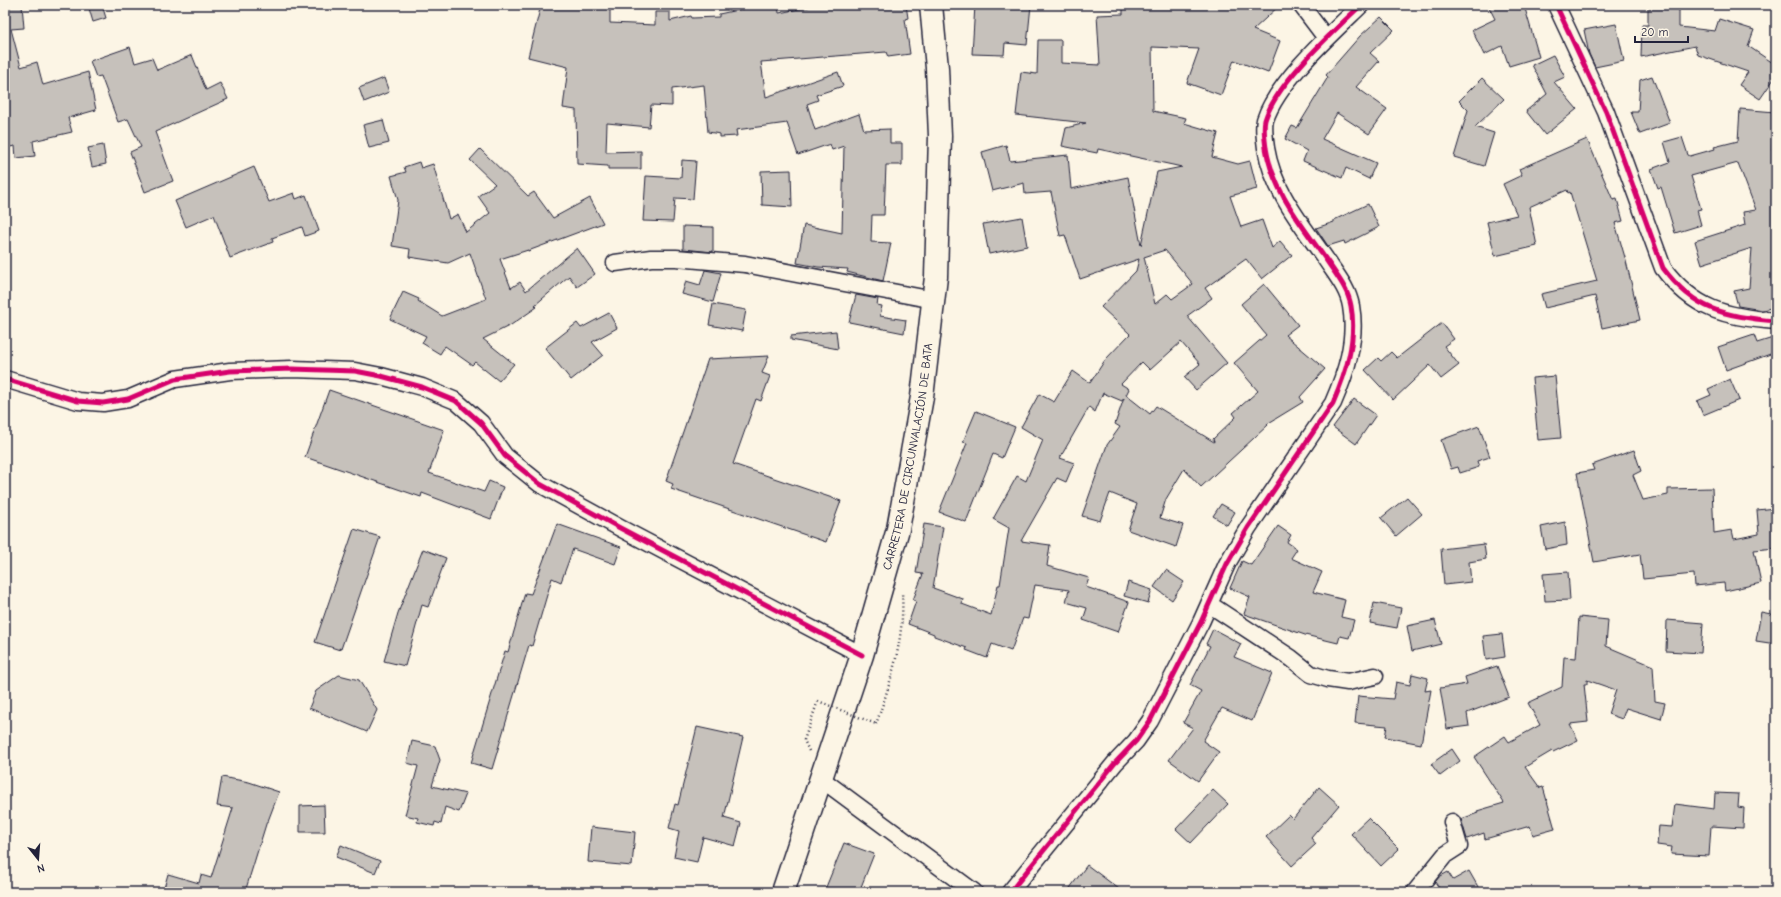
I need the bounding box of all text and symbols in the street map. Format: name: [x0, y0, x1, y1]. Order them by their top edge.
scale bar: [1635, 18, 1688, 44]
text: 20 m: [1641, 25, 1669, 39]
street label: CARRETERA DE CIRCUNVALACIÓN DE BATA: [880, 342, 935, 572]
north arrow: [18, 839, 58, 879]
text: N: [35, 861, 46, 875]

